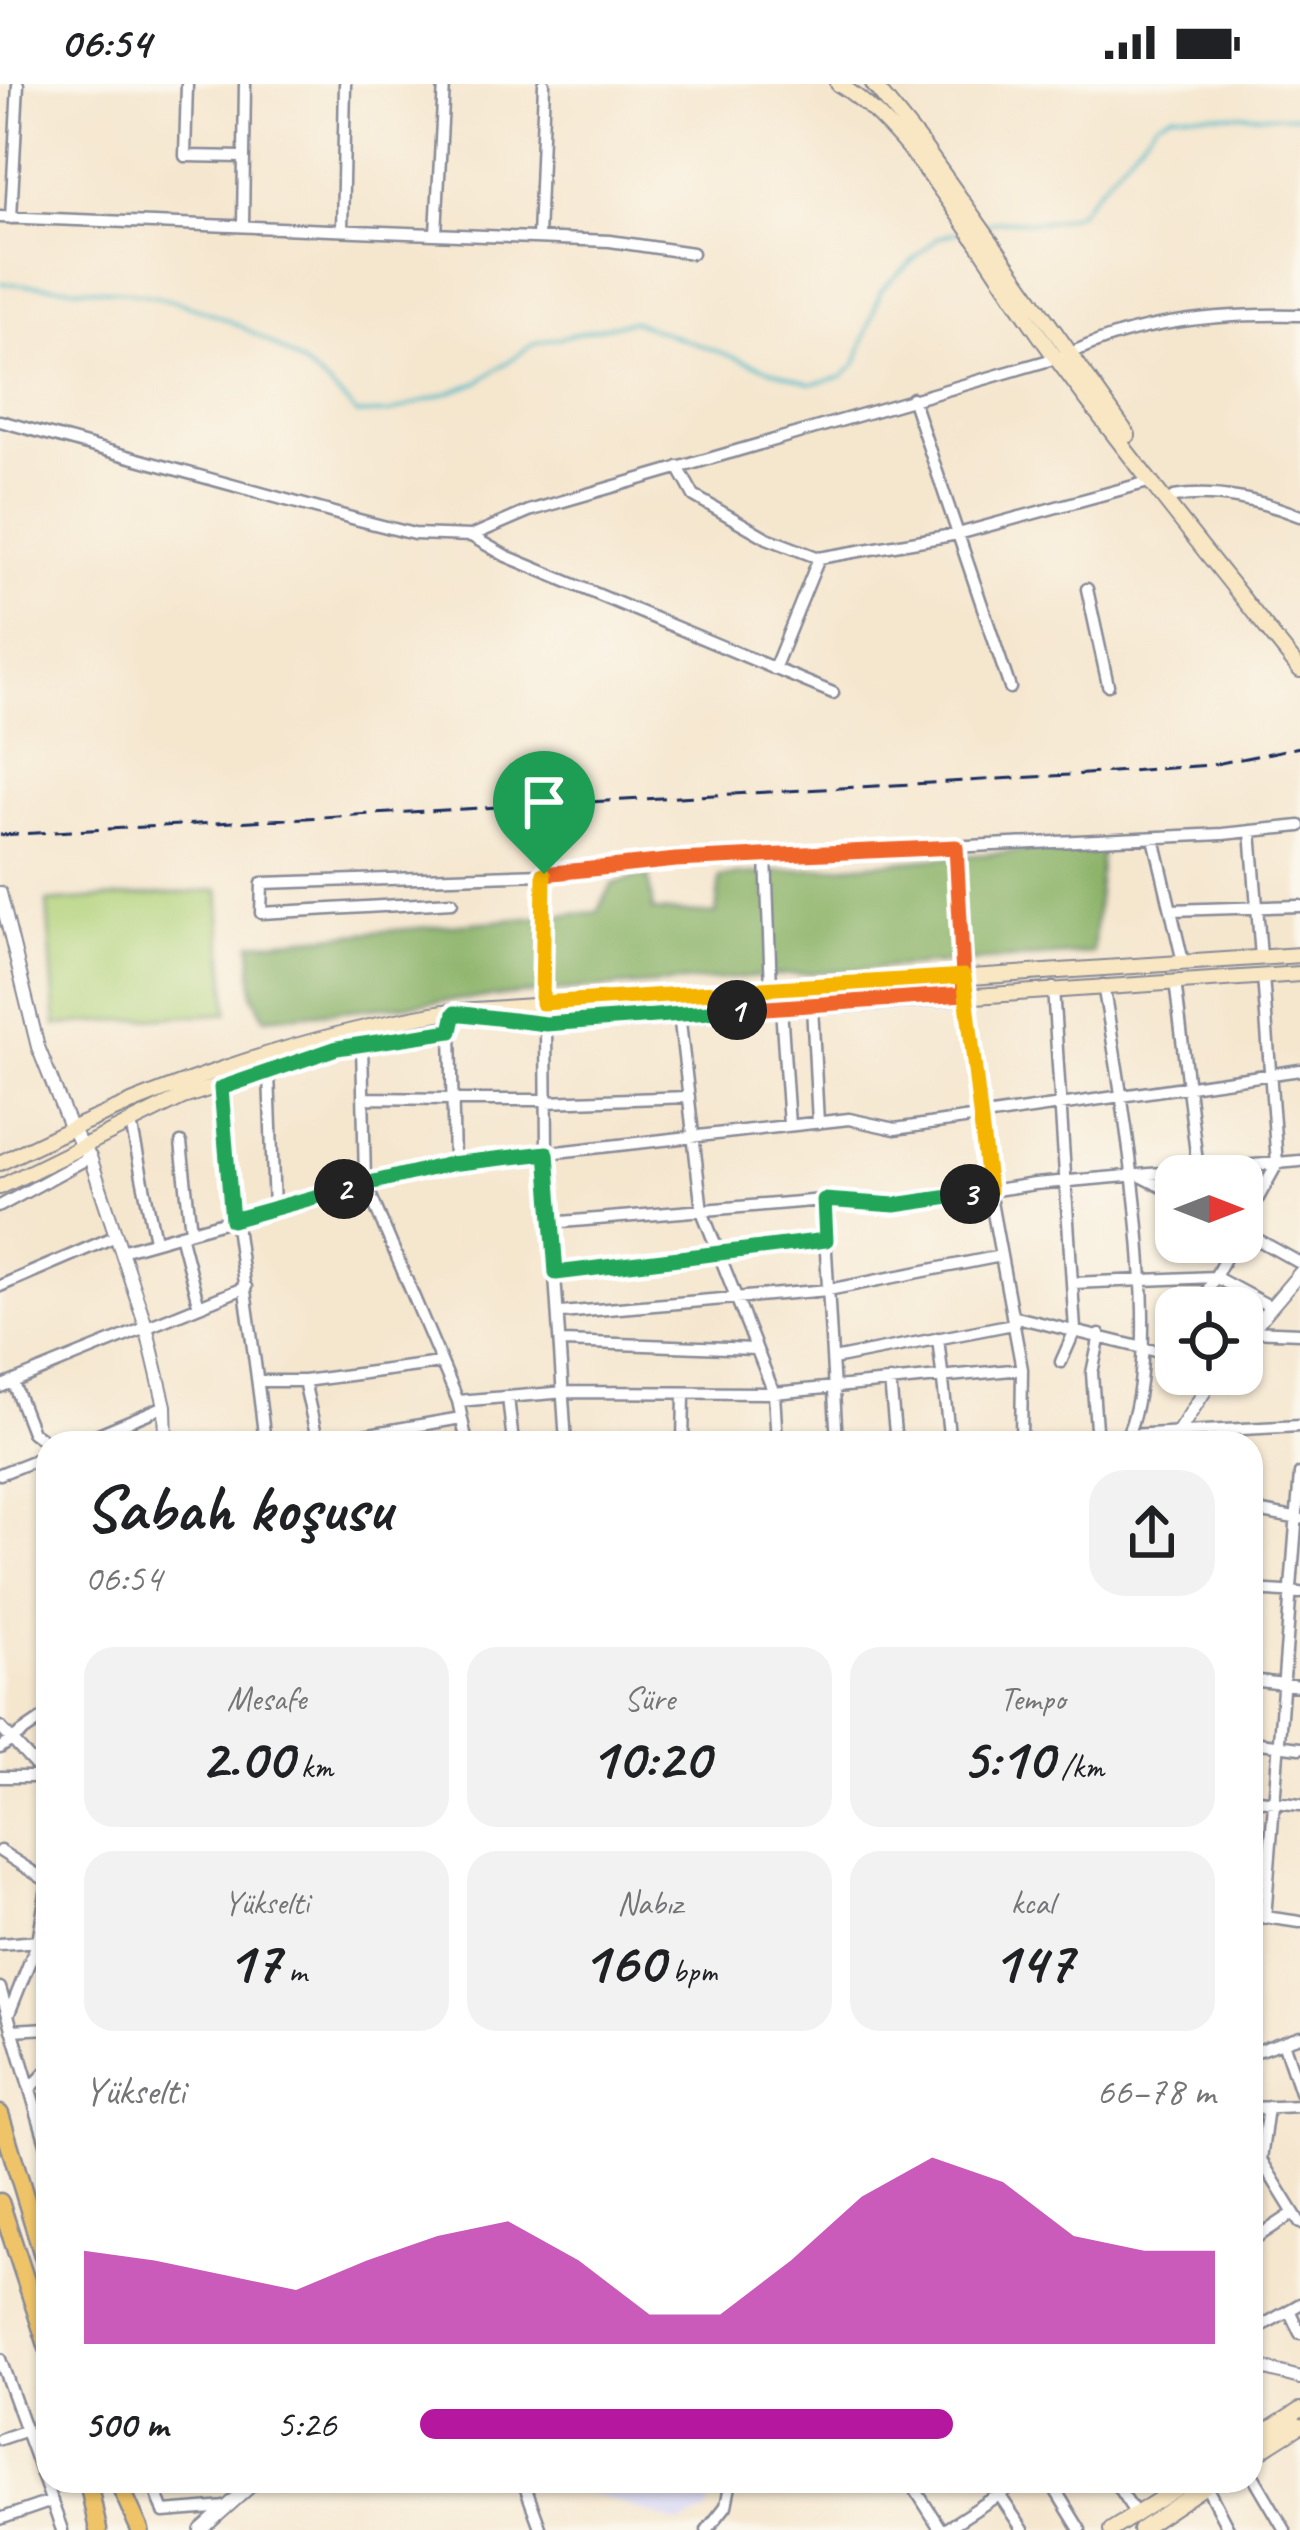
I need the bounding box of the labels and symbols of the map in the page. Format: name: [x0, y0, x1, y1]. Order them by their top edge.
pin: [493, 751, 595, 874]
pin: 1: [707, 980, 767, 1040]
north arrow: [1155, 1155, 1263, 1263]
pin: 2: [314, 1159, 374, 1219]
pin: 3: [940, 1164, 1000, 1224]

